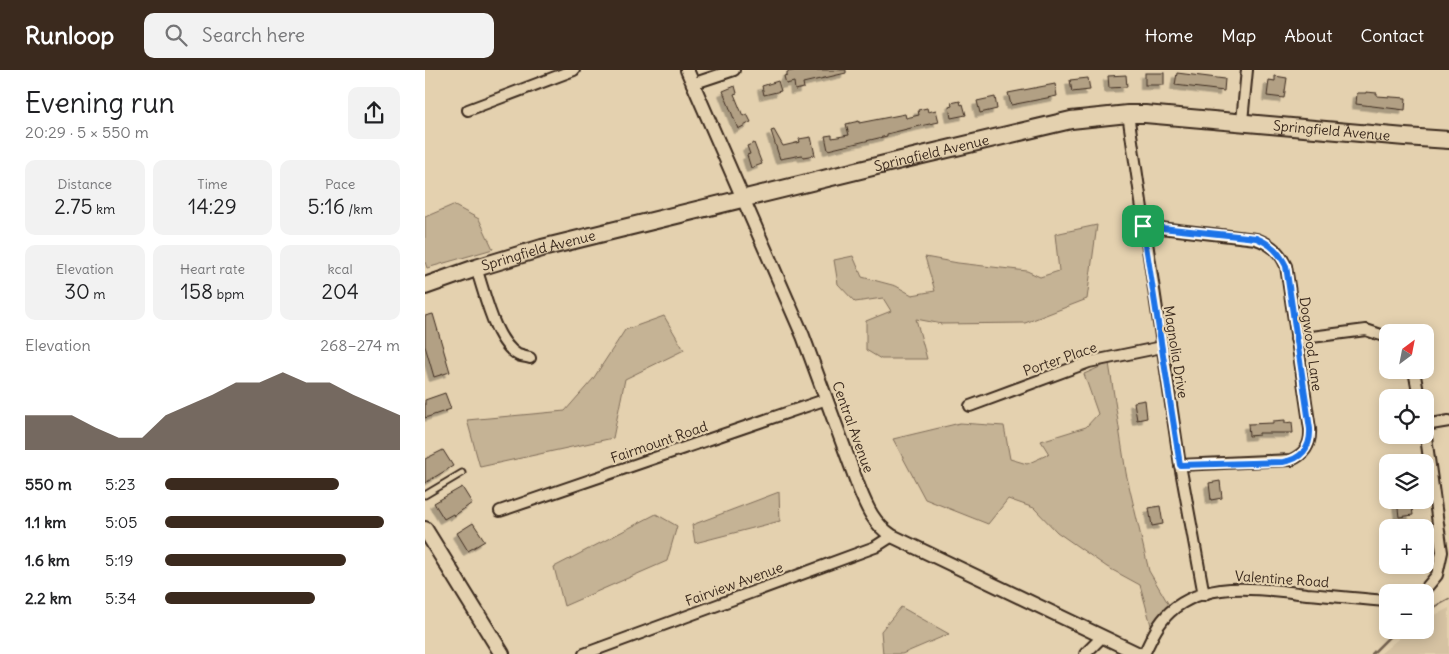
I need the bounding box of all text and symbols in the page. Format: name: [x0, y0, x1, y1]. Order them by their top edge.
search box: [144, 13, 494, 58]
text: Runloop: [25, 20, 114, 50]
icon: search: [162, 21, 190, 49]
text: Search here: [202, 23, 305, 47]
text: Home: [1145, 24, 1193, 47]
text: Map: [1221, 24, 1256, 47]
text: About: [1284, 24, 1332, 47]
text: Contact: [1360, 24, 1424, 47]
text: Evening run: [25, 85, 175, 121]
button: share: [348, 87, 400, 139]
street label: Springfield Avenue: [1272, 116, 1391, 145]
text: 20:29 · 5 × 550 m: [25, 122, 149, 142]
street label: Springfield Avenue: [872, 131, 991, 175]
text: Distance: [57, 175, 112, 193]
text: Time: [197, 175, 228, 193]
text: Pace: [325, 175, 355, 193]
text: 2.75: [54, 193, 93, 220]
text: 14:29: [188, 193, 237, 220]
text: 5:16: [308, 193, 345, 220]
text: km: [93, 200, 115, 218]
text: /km: [345, 200, 373, 218]
pin: [1122, 205, 1164, 247]
icon: arrive: [1129, 212, 1157, 240]
street label: Springfield Avenue: [479, 226, 597, 275]
text: Elevation: [56, 260, 114, 278]
text: Heart rate: [180, 260, 245, 278]
text: kcal: [328, 260, 353, 278]
text: 30: [64, 278, 90, 305]
text: 158: [181, 278, 213, 305]
text: 204: [321, 278, 359, 305]
text: m: [90, 285, 106, 303]
text: bpm: [213, 285, 244, 303]
street label: Dogwood Lane: [1295, 296, 1327, 392]
street label: Magnolia Drive: [1160, 304, 1192, 400]
north arrow: [1379, 324, 1434, 379]
map controls: [1379, 324, 1434, 639]
text: Elevation: [25, 335, 91, 355]
text: 268–274 m: [320, 335, 400, 355]
street label: Porter Place: [1021, 338, 1099, 380]
street label: Central Avenue: [828, 379, 878, 475]
button: locate: [1379, 389, 1434, 444]
street label: Fairmount Road: [608, 417, 710, 467]
button: layers: [1379, 454, 1434, 509]
text: 550 m: [25, 474, 72, 494]
text: 5:23: [105, 474, 136, 494]
text: 1.1 km: [25, 512, 66, 532]
text: 5:05: [105, 512, 138, 532]
button: +: [1379, 519, 1434, 574]
text: 1.6 km: [25, 550, 70, 570]
text: 5:19: [105, 550, 133, 570]
street label: Fairview Avenue: [683, 558, 785, 610]
street label: Valentine Road: [1234, 567, 1330, 591]
button: −: [1379, 584, 1434, 639]
text: 2.2 km: [25, 588, 72, 608]
text: 5:34: [105, 588, 136, 608]

